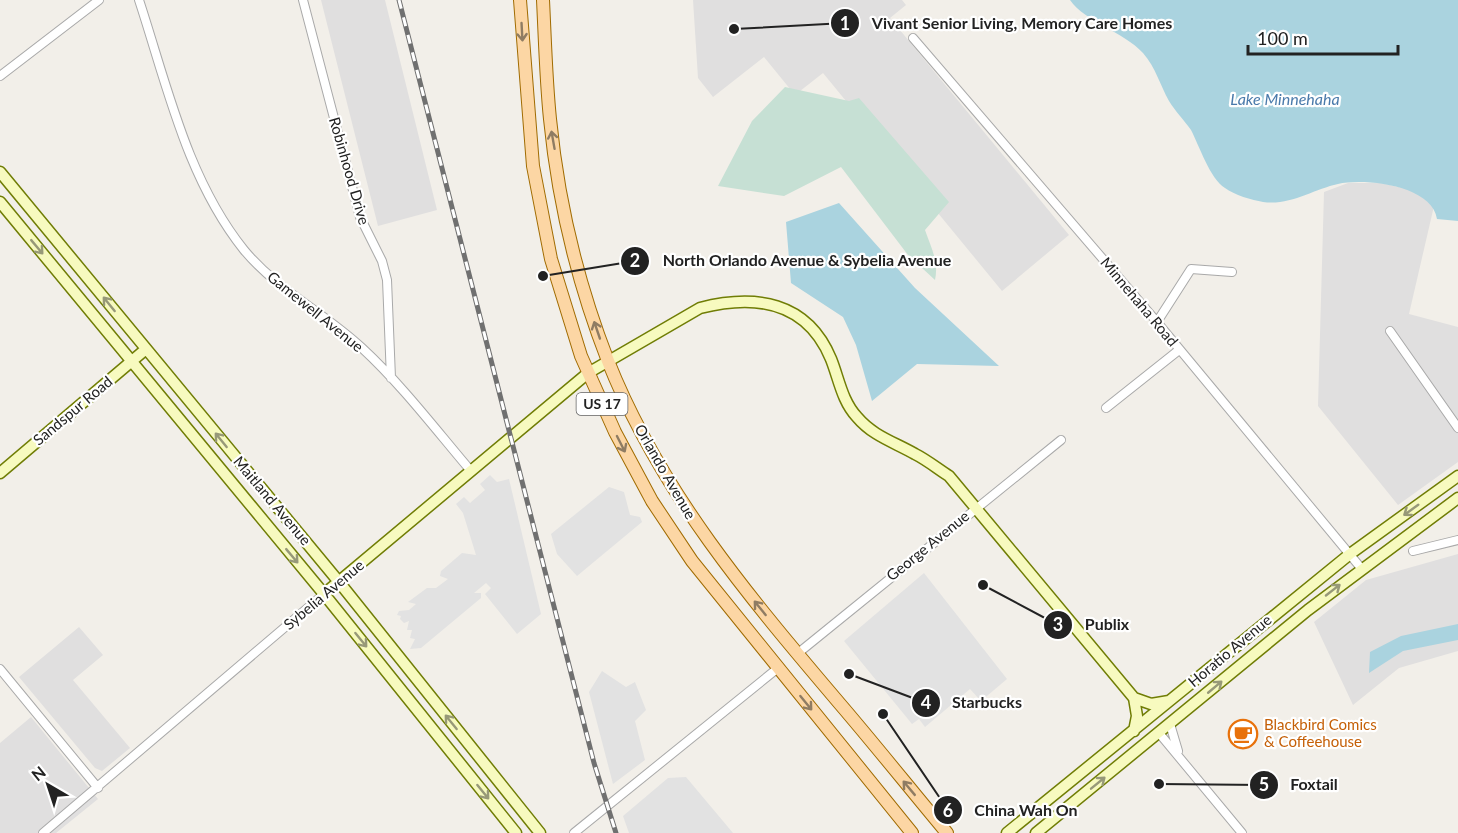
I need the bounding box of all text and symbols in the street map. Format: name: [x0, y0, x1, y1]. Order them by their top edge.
callout: Vivant Senior Living, Memory Care Homes: [830, 6, 1185, 40]
text: 1: [840, 12, 850, 34]
text: Vivant Senior Living, Memory Care Homes: [871, 13, 1172, 32]
scale bar: [1248, 18, 1398, 56]
one-way arrow: [517, 21, 528, 41]
text: 100 m: [1257, 27, 1308, 49]
water label: Lake Minnehaha: [1230, 89, 1340, 108]
street label: Robinhood Drive: [326, 115, 374, 227]
one-way arrow: [547, 131, 558, 150]
one-way arrow: [31, 239, 44, 255]
callout: North Orlando Avenue & Sybelia Avenue: [620, 244, 964, 278]
text: 2: [630, 249, 640, 271]
text: North Orlando Avenue & Sybelia Avenue: [663, 250, 952, 269]
street label: Minnehaha Road: [1097, 253, 1182, 350]
street label: Gamewell Avenue: [264, 267, 367, 355]
one-way arrow: [102, 297, 116, 312]
one-way arrow: [591, 321, 602, 340]
street label: Sandspur Road: [29, 372, 116, 449]
road number: US 17: [576, 393, 628, 415]
street label: Orlando Avenue: [631, 421, 700, 522]
one-way arrow: [215, 432, 228, 448]
one-way arrow: [615, 435, 627, 453]
street label: Maitland Avenue: [230, 452, 315, 549]
one-way arrow: [1403, 504, 1419, 517]
street label: George Avenue: [882, 506, 972, 584]
one-way arrow: [286, 548, 299, 564]
street label: Sybelia Avenue: [280, 555, 367, 633]
one-way arrow: [1325, 584, 1341, 597]
one-way arrow: [753, 601, 767, 616]
callout: Publix: [1043, 608, 1141, 642]
street label: Horatio Avenue: [1184, 610, 1275, 690]
text: 3: [1053, 613, 1063, 635]
text: Publix: [1085, 614, 1130, 633]
one-way arrow: [354, 632, 367, 648]
one-way arrow: [1207, 680, 1222, 694]
callout: Starbucks: [911, 686, 1034, 720]
text: 4: [921, 691, 931, 713]
text: Starbucks: [952, 692, 1022, 711]
one-way arrow: [799, 695, 812, 711]
one-way arrow: [444, 715, 458, 730]
place label: Blackbird Comics & Coffeehouse: [1264, 715, 1377, 750]
cafe icon: Blackbird Comics & Coffeehouse: [1227, 718, 1259, 750]
north arrow: [18, 755, 78, 815]
text: N: [27, 762, 49, 784]
callout: Foxtail: [1249, 768, 1350, 802]
text: 5: [1259, 773, 1269, 795]
text: Foxtail: [1290, 774, 1338, 793]
one-way arrow: [1090, 777, 1106, 790]
one-way arrow: [902, 781, 916, 796]
one-way arrow: [476, 784, 490, 799]
callout: China Wah On: [933, 793, 1090, 827]
text: 6: [943, 799, 953, 821]
text: China Wah On: [974, 800, 1078, 819]

